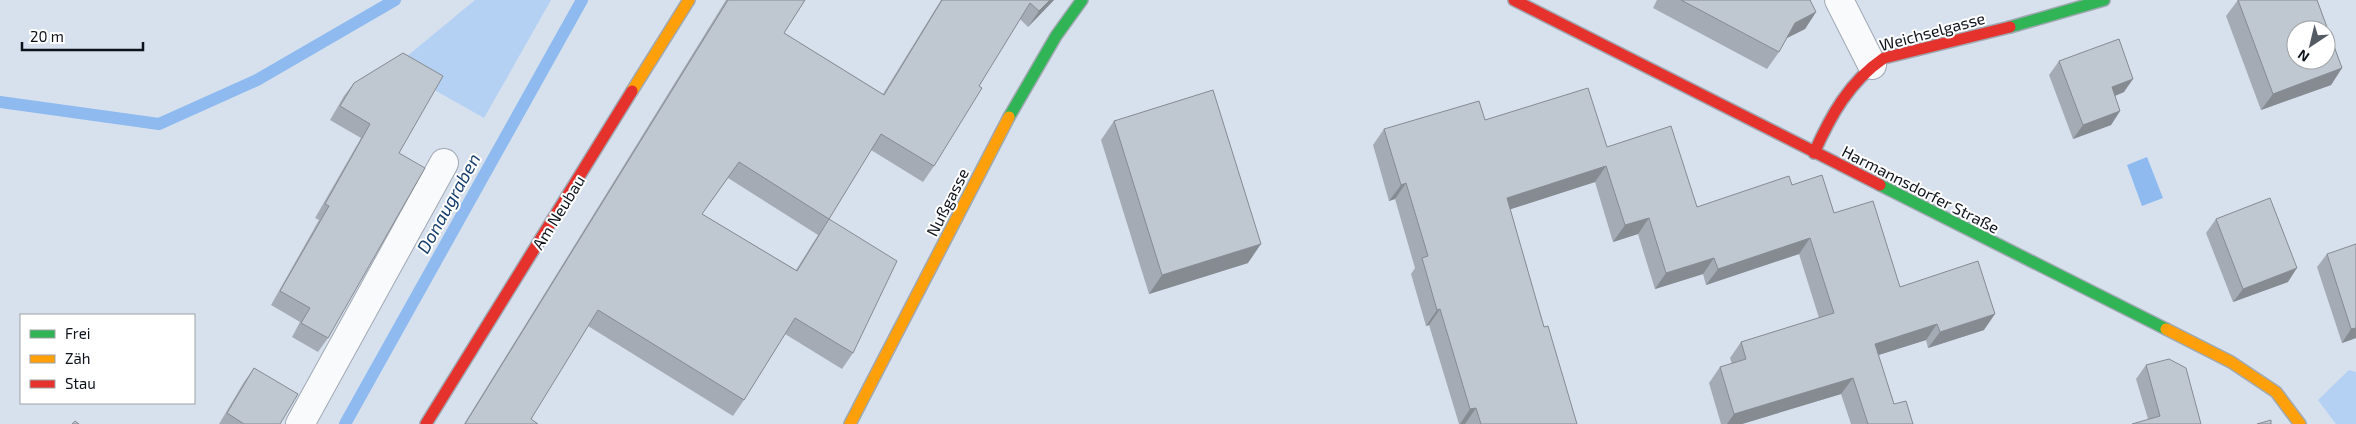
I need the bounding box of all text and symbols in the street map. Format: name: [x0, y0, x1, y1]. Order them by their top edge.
street label: Weichselgasse: [1877, 8, 1987, 54]
scale bar: [22, 20, 144, 52]
north arrow: [2286, 20, 2336, 70]
text: 20 m: [30, 27, 64, 45]
text: N: [2294, 46, 2312, 66]
street label: Harmannsdorfer Straße: [1839, 141, 2003, 237]
water label: Donaugraben: [411, 149, 485, 257]
street label: Nußgasse: [922, 165, 972, 239]
street label: Am Neubau: [528, 172, 588, 252]
legend: [20, 314, 195, 404]
text: Frei: [65, 324, 90, 342]
text: Zäh: [65, 349, 90, 367]
text: Stau: [65, 374, 96, 392]

